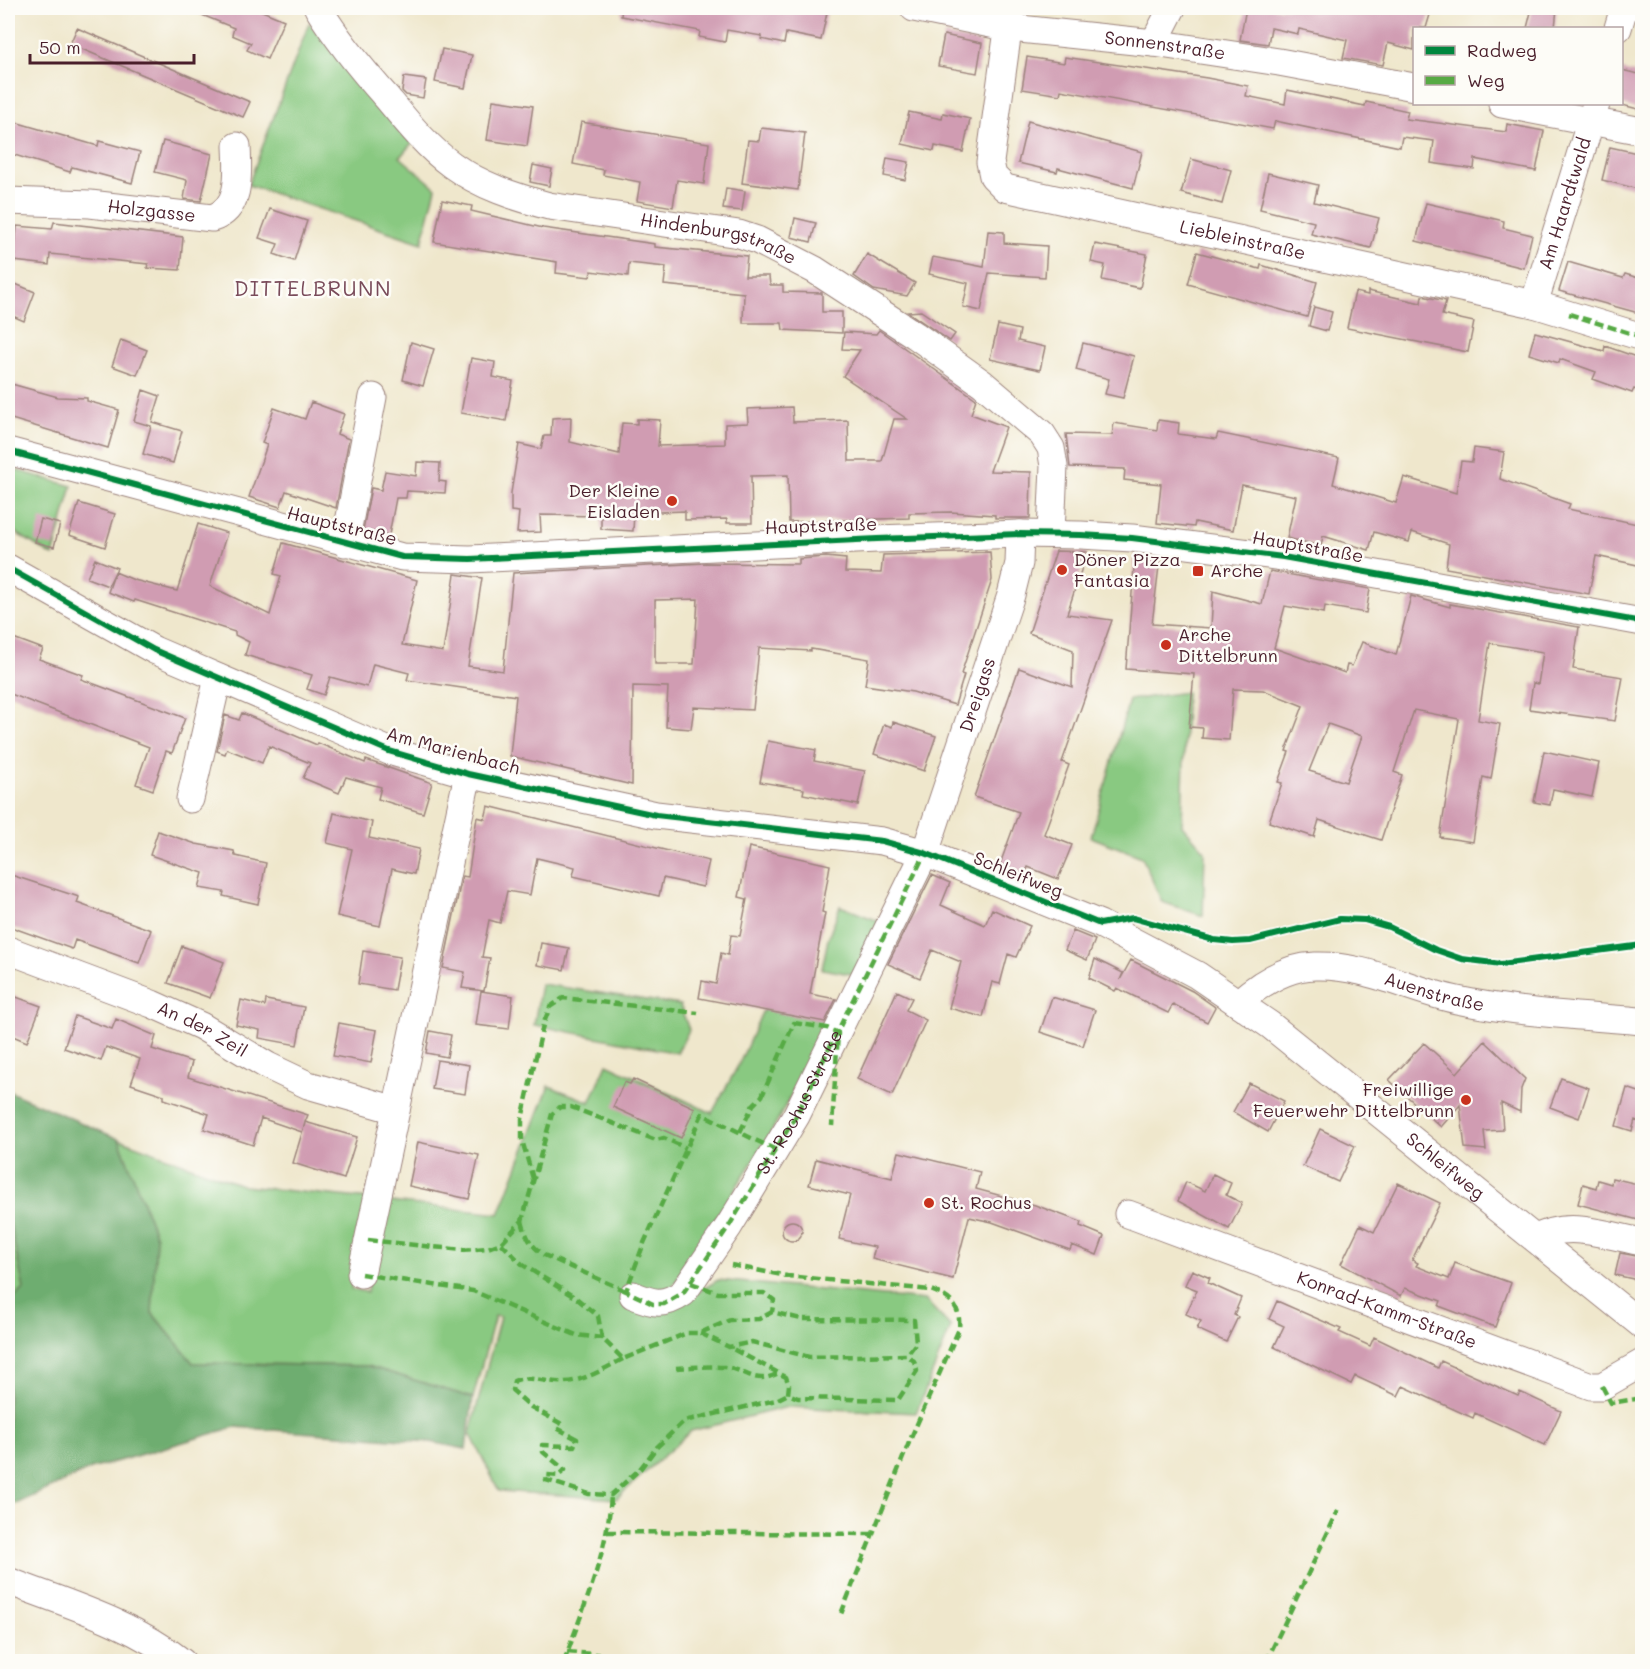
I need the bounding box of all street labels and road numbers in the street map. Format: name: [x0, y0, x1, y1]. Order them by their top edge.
street label: Sonnenstraße: [1104, 25, 1227, 65]
street label: Am Haardtwald: [1532, 134, 1596, 273]
street label: Holzgasse: [106, 193, 197, 227]
street label: Hindenburgstraße: [639, 207, 801, 269]
street label: Liebleinstraße: [1178, 214, 1308, 265]
street label: Hauptstraße: [285, 500, 400, 550]
street label: Hauptstraße: [764, 511, 878, 539]
street label: Hauptstraße: [1251, 524, 1366, 568]
street label: Dreigass: [953, 654, 1000, 735]
street label: Am Marienbach: [384, 721, 523, 779]
street label: Schleifweg: [970, 845, 1067, 903]
street label: Auenstraße: [1382, 966, 1486, 1016]
street label: An der Zeil: [154, 995, 252, 1062]
street label: St.-Rochus-Straße: [750, 1025, 848, 1179]
street label: Schleifweg: [1401, 1126, 1490, 1205]
street label: Konrad-Kamm-Straße: [1294, 1265, 1480, 1354]

